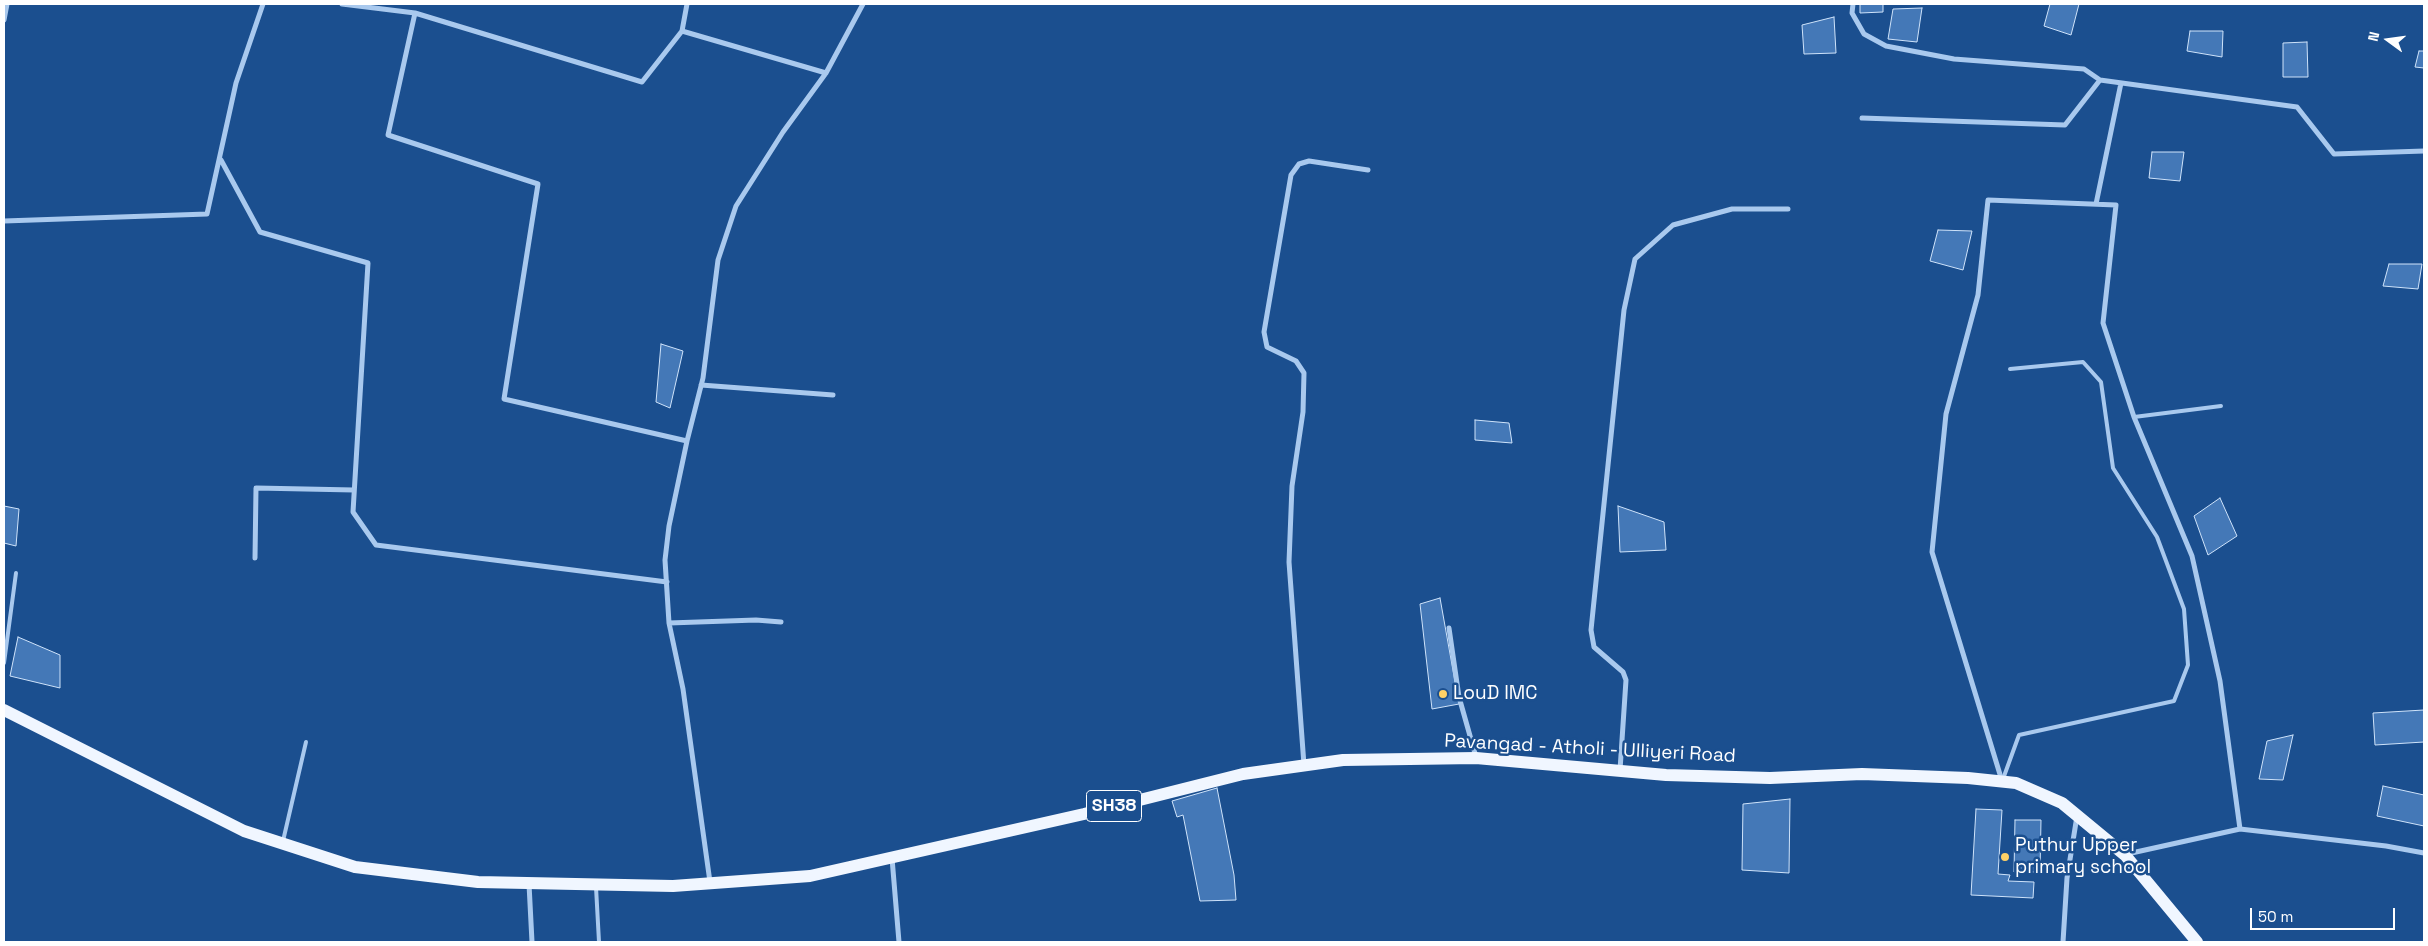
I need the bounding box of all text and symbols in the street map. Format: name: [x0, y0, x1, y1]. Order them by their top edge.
north arrow: [2363, 15, 2413, 65]
text: N: [2364, 30, 2383, 43]
place label: LouD IMC: [1453, 683, 1537, 705]
marker: LouD IMC: [1437, 688, 1449, 700]
street label: Pavangad - Atholi - Ulliyeri Road: [1444, 730, 1736, 768]
road number: SH38: [1086, 790, 1142, 821]
place label: Puthur Upper primary school: [2015, 835, 2151, 879]
marker: Puthur Upper primary school: [1999, 851, 2011, 863]
scale bar: [2253, 898, 2398, 930]
text: 50 m: [2258, 907, 2293, 926]

